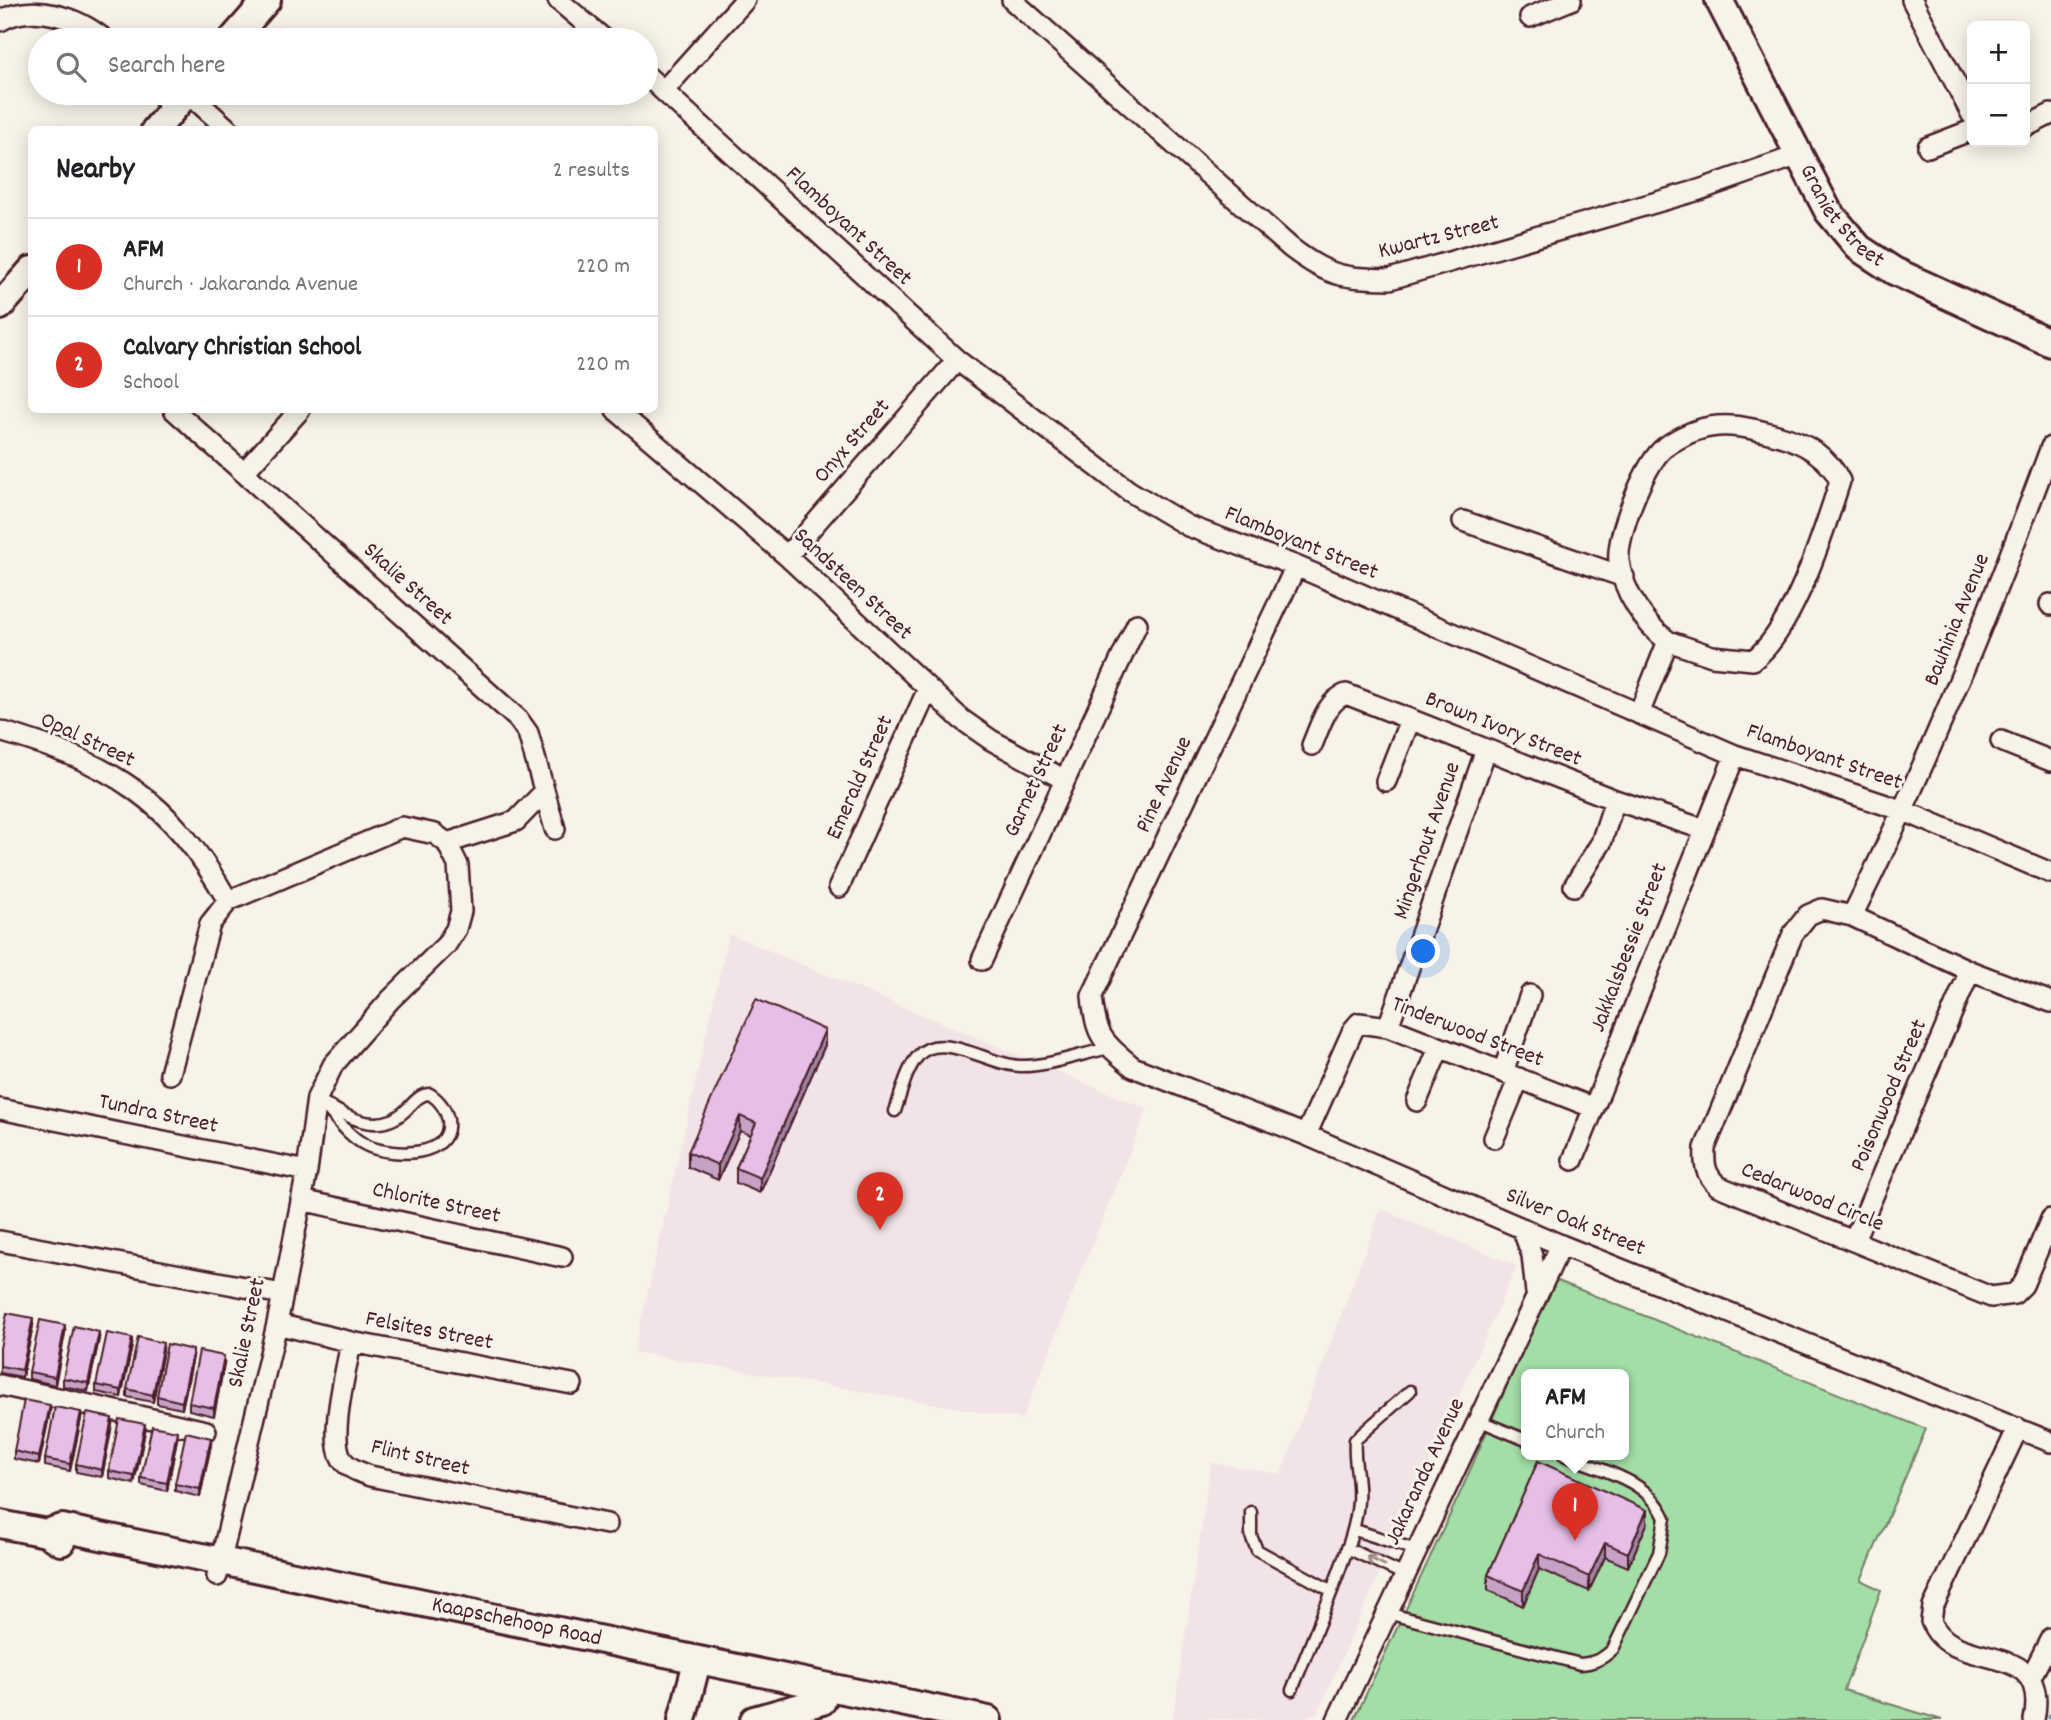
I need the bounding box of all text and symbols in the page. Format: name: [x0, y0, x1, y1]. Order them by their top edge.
map controls: [1967, 21, 2030, 147]
button: +: [1967, 21, 2030, 84]
search box: [28, 28, 658, 105]
icon: search: [52, 48, 90, 86]
text: Search here: [108, 48, 226, 85]
button: −: [1967, 84, 2030, 147]
text: Nearby: [56, 150, 134, 193]
text: 2 results: [553, 155, 630, 188]
street label: Flamboyant Street: [777, 159, 919, 295]
street label: Graniet Street: [1790, 159, 1891, 277]
street label: Kwartz Street: [1375, 207, 1503, 269]
text: AFM: [123, 232, 164, 269]
text: 1: [76, 251, 82, 284]
text: 220 m: [576, 251, 630, 284]
text: Church · Jakaranda Avenue: [123, 269, 358, 302]
text: Calvary Christian School: [123, 330, 361, 367]
text: 2: [74, 349, 84, 382]
text: 220 m: [576, 349, 630, 382]
text: School: [123, 367, 179, 400]
street label: Onyx Street: [807, 392, 899, 492]
street label: Flamboyant Street: [1219, 498, 1383, 590]
street label: Sandsteen Street: [785, 521, 919, 649]
street label: Skalie Street: [355, 535, 459, 635]
street label: Bauhinia Avenue: [1916, 549, 2000, 691]
street label: Brown Ivory Street: [1420, 684, 1586, 776]
street label: Opal Street: [34, 705, 140, 777]
street label: Emerald Street: [819, 710, 903, 846]
street label: Flamboyant Street: [1742, 716, 1906, 800]
street label: Garnet Street: [996, 719, 1078, 843]
street label: Pine Avenue: [1128, 731, 1202, 839]
street label: Mingerhout Avenue: [1386, 758, 1470, 924]
street label: Jakkalsbessie Street: [1583, 859, 1677, 1037]
your location: [1406, 934, 1440, 968]
street label: Tinderwood Street: [1386, 989, 1548, 1077]
street label: Poisonwood Street: [1843, 1015, 1937, 1177]
street label: Tundra Street: [95, 1086, 221, 1144]
street label: Cedarwood Circle: [1735, 1154, 1889, 1242]
pin: 2: [857, 1172, 903, 1230]
street label: Chlorite Street: [369, 1174, 503, 1234]
street label: Silver Oak Street: [1500, 1180, 1650, 1266]
street label: Skalie Street: [220, 1275, 276, 1391]
street label: Felsites Street: [362, 1303, 496, 1361]
popup: [1521, 1369, 1629, 1460]
text: AFM: [1545, 1380, 1586, 1417]
street label: Jakaranda Avenue: [1377, 1393, 1475, 1551]
text: Church: [1545, 1417, 1605, 1450]
street label: Flint Street: [367, 1432, 473, 1486]
pin: 1: [1552, 1483, 1598, 1541]
one-way arrow: [1366, 1554, 1387, 1567]
street label: Kaapschehoop Road: [429, 1589, 604, 1656]

